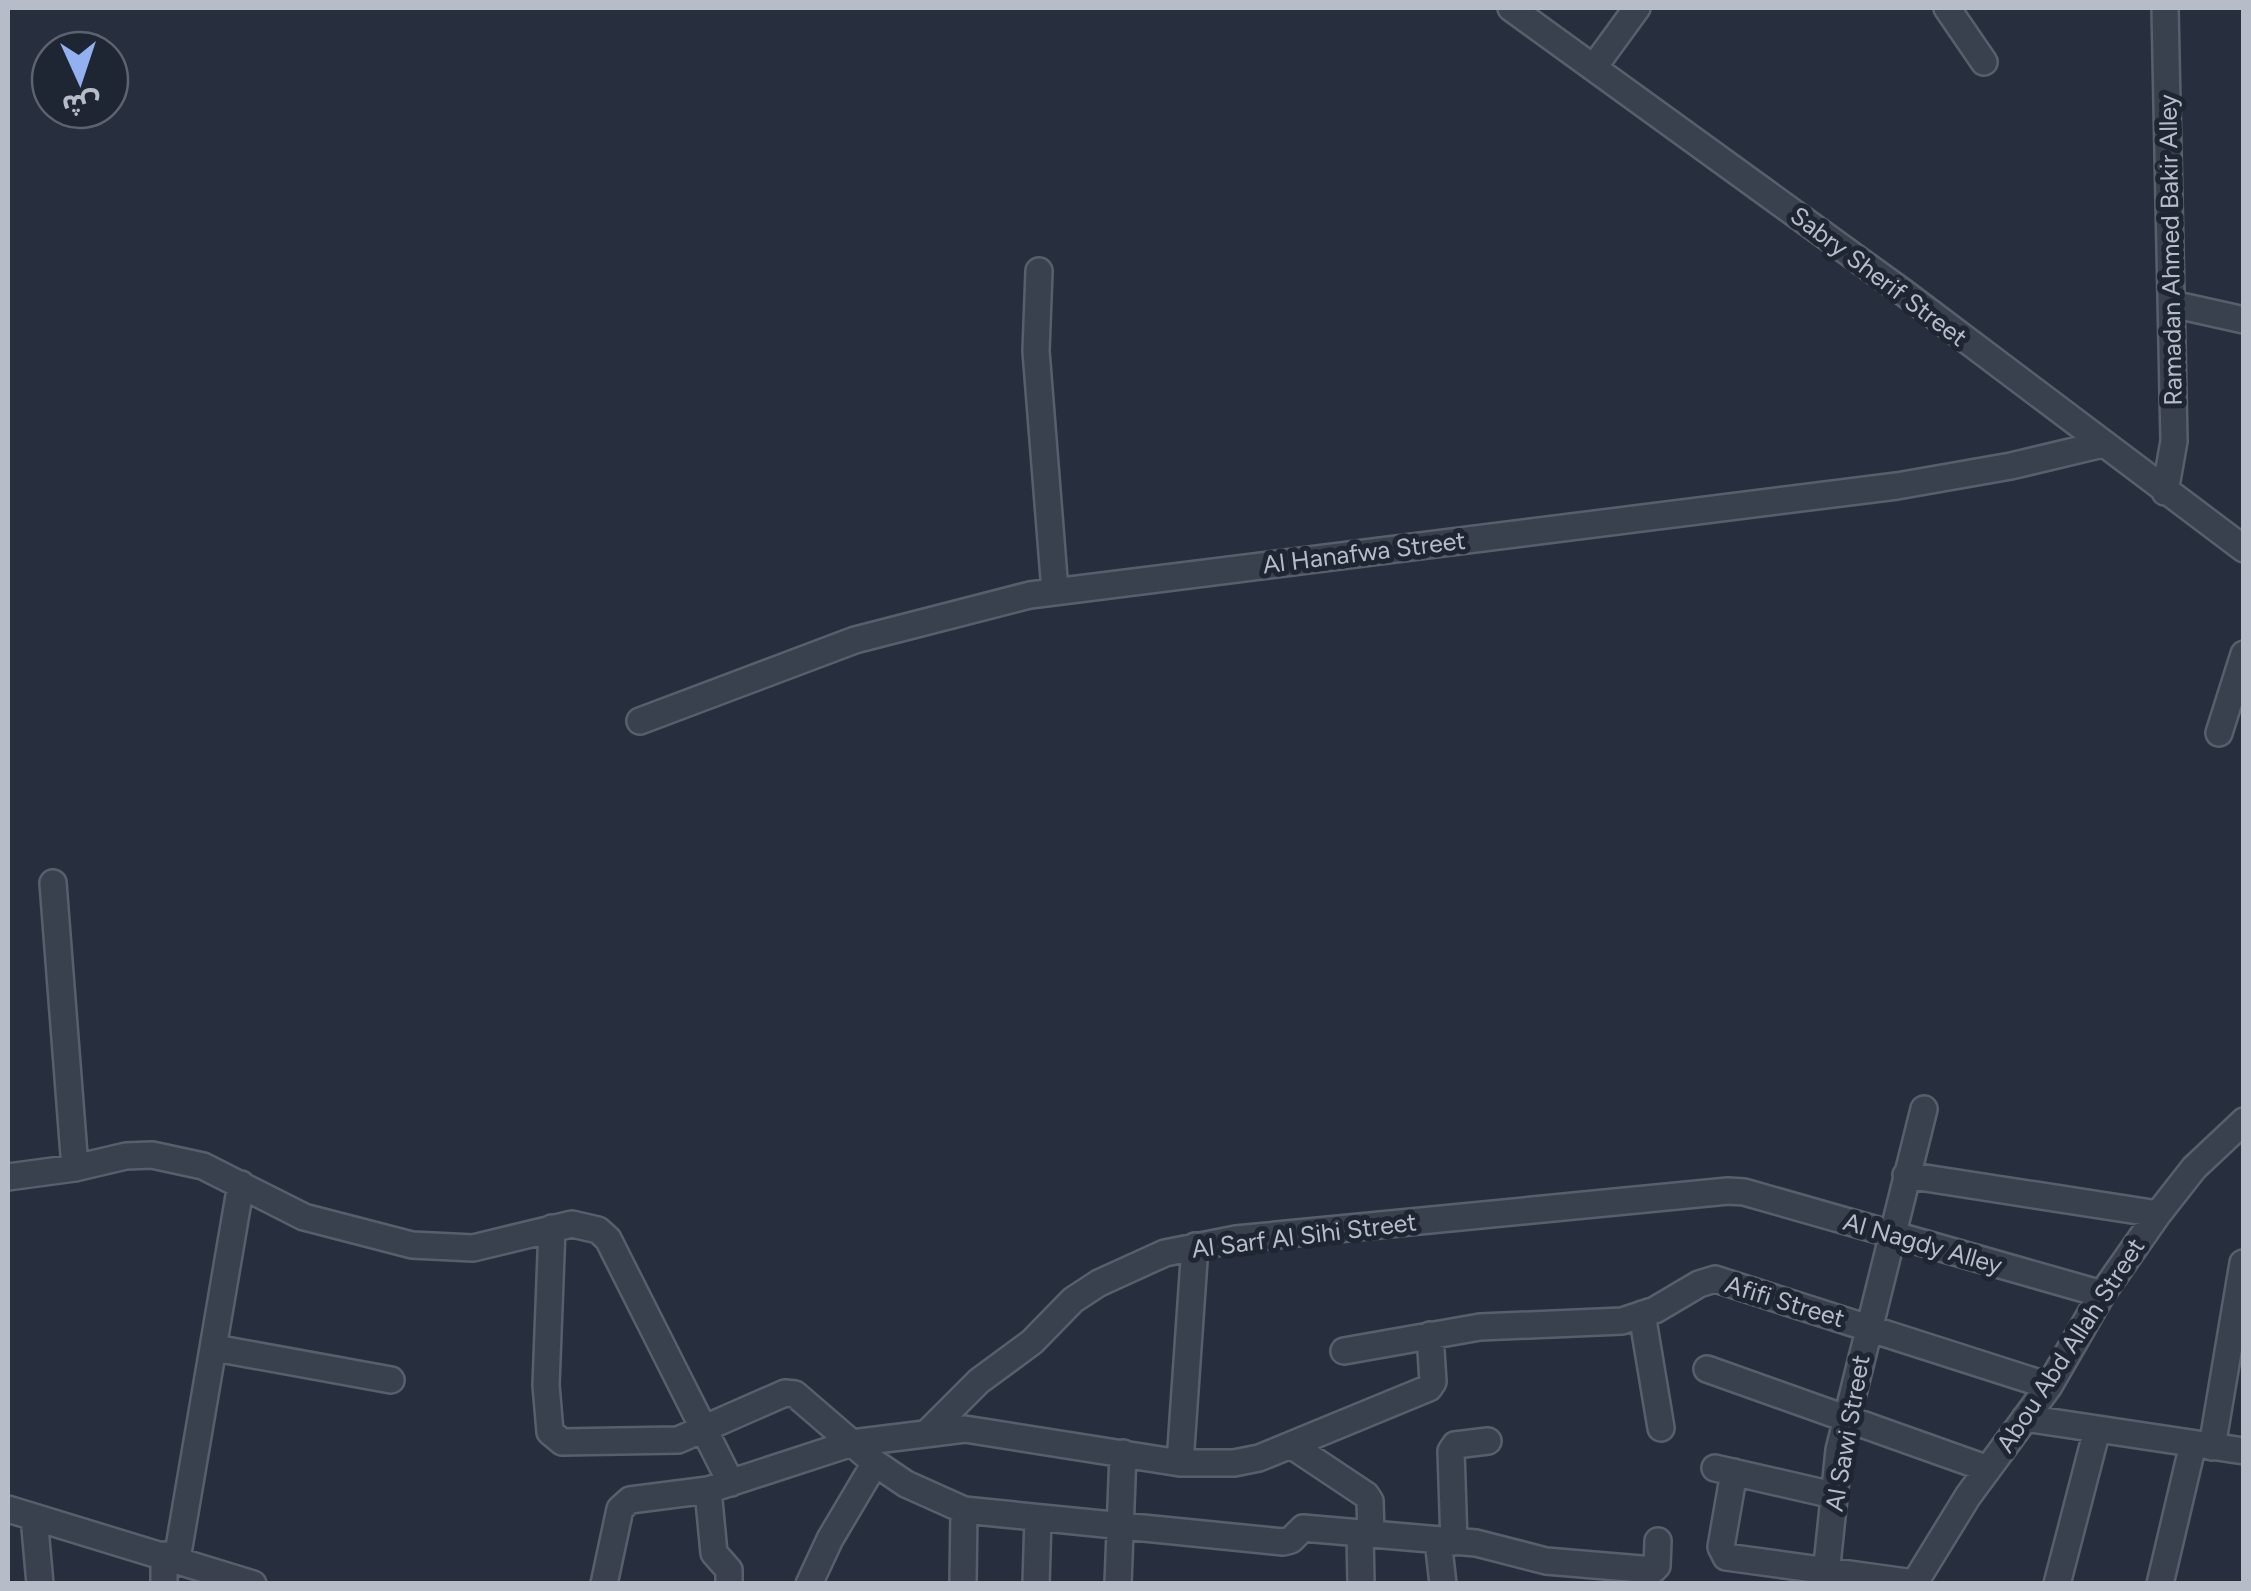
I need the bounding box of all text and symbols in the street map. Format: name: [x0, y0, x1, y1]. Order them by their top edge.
north arrow: [30, 30, 130, 130]
text: ش: [61, 87, 101, 123]
street label: Ramadan Ahmed Bakir Alley: [2152, 94, 2188, 406]
street label: Sabry Sherif Street: [1785, 200, 1973, 352]
street label: Al Hanafwa Street: [1261, 525, 1467, 579]
street label: Al Sarf Al Sihi Street: [1190, 1206, 1418, 1264]
street label: Al Nagdy Alley: [1840, 1206, 2006, 1280]
street label: Abou Abd Allah Street: [1990, 1232, 2150, 1458]
street label: Afifi Street: [1722, 1269, 1848, 1333]
street label: Al Sawi Street: [1819, 1353, 1875, 1513]

